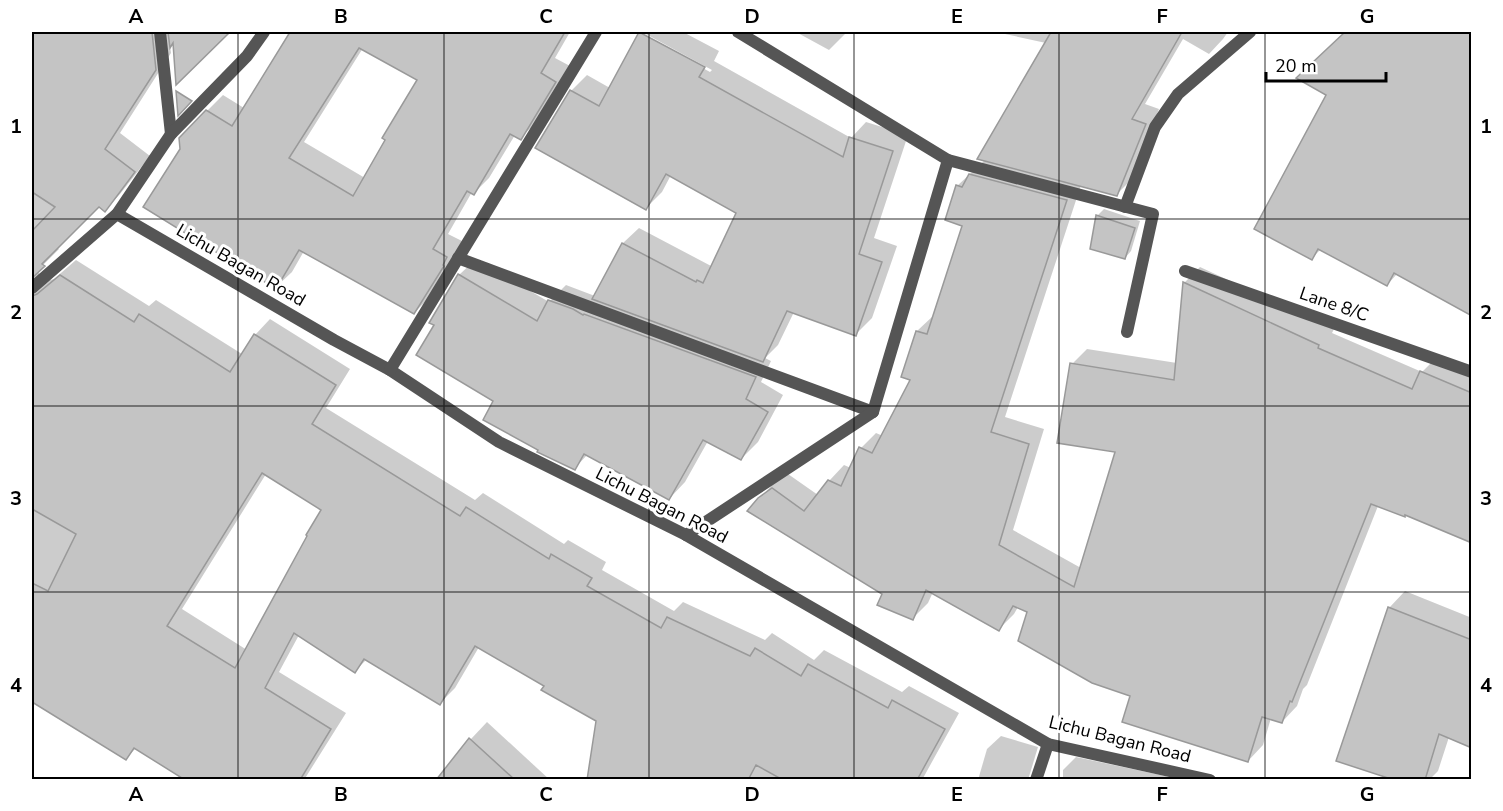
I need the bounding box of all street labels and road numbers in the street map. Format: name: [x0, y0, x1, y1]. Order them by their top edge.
street label: Lichu Bagan Road: [172, 218, 310, 312]
street label: Lane 8/C: [1296, 281, 1372, 327]
street label: Lichu Bagan Road: [592, 461, 732, 549]
street label: Lichu Bagan Road: [1046, 710, 1194, 768]

